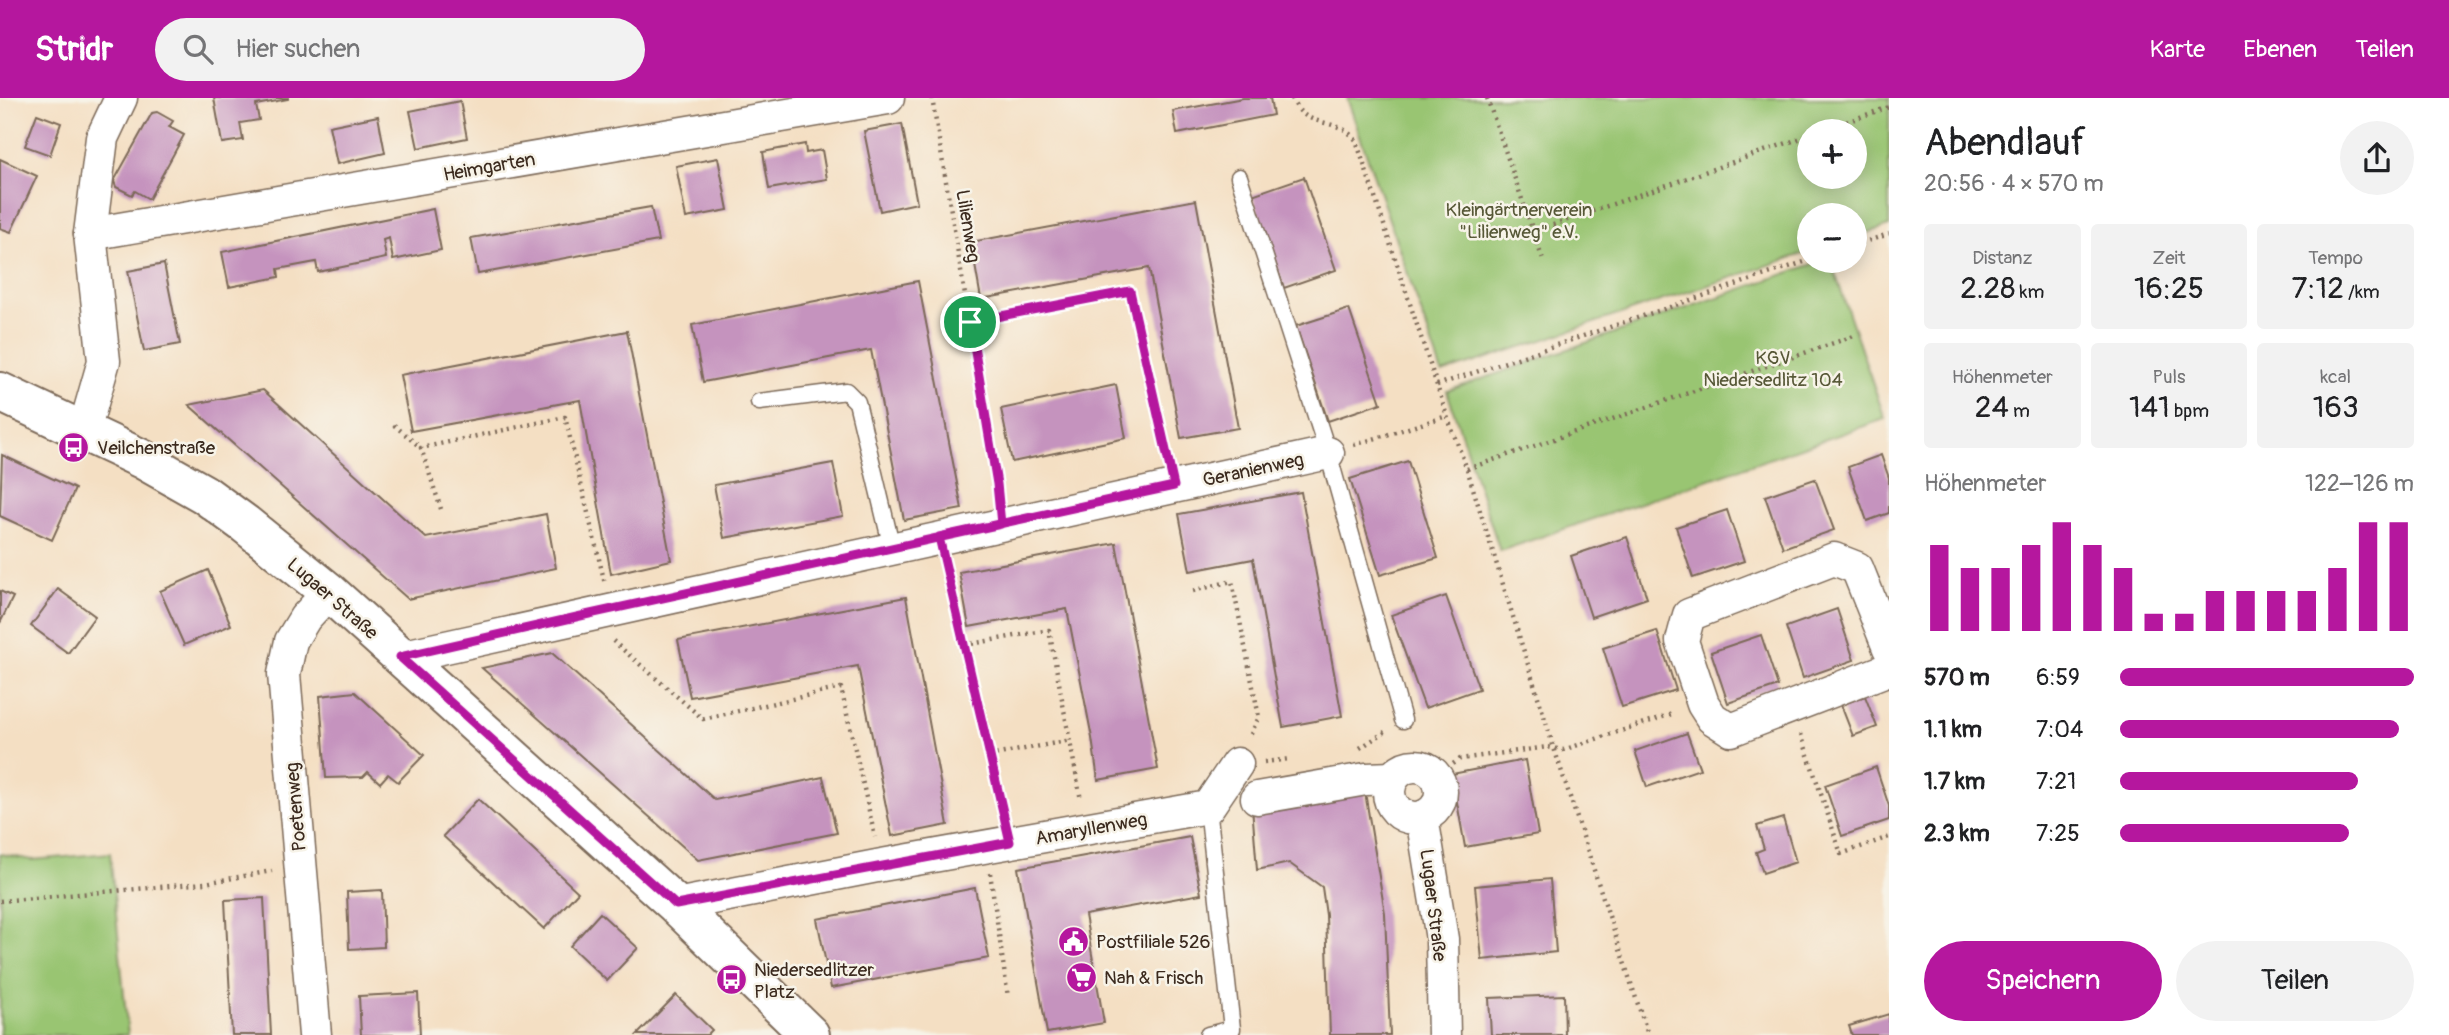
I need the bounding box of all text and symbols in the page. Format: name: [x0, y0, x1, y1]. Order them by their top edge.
search box: [155, 18, 645, 81]
text: Stridr: [35, 29, 113, 70]
icon: search: [179, 30, 217, 68]
text: Hier suchen: [235, 33, 361, 65]
text: Karte: [2150, 35, 2205, 64]
text: Ebenen: [2243, 35, 2317, 64]
text: Teilen: [2355, 35, 2414, 64]
map controls: [1797, 119, 1867, 273]
button: +: [1797, 119, 1867, 189]
text: Abendlauf: [1924, 119, 2086, 167]
button: share: [2340, 121, 2414, 195]
street label: Heimgarten: [441, 147, 537, 187]
text: 20:56 · 4 × 570 m: [1924, 169, 2104, 198]
street label: Lilienweg: [950, 188, 986, 264]
park label: Kleingärtnerverein "Lilienweg" e.V.: [1446, 198, 1592, 244]
button: −: [1797, 203, 1867, 273]
text: Distanz: [1972, 246, 2033, 270]
text: Zeit: [2152, 246, 2186, 270]
text: Tempo: [2308, 246, 2363, 270]
text: 2.28: [1960, 270, 2015, 307]
text: 16:25: [2134, 270, 2204, 307]
text: 7:12: [2292, 270, 2344, 307]
text: km: [2015, 280, 2044, 304]
text: /km: [2344, 280, 2380, 304]
pin: [940, 292, 1000, 352]
icon: arrive: [951, 303, 989, 341]
park label: KGV Niedersedlitz 104: [1703, 346, 1843, 392]
text: Höhenmeter: [1952, 365, 2053, 389]
text: Puls: [2152, 365, 2186, 389]
text: kcal: [2320, 365, 2351, 389]
text: 24: [1975, 389, 2009, 426]
text: 141: [2129, 389, 2170, 426]
text: 163: [2313, 389, 2359, 426]
text: m: [2009, 399, 2030, 423]
text: bpm: [2170, 399, 2209, 423]
bus stop icon: Veilchenstraße: [57, 430, 91, 464]
place label: Veilchenstraße: [97, 436, 216, 460]
street label: Geranienweg: [1201, 448, 1306, 492]
text: Höhenmeter: [1924, 469, 2046, 498]
text: 122–126 m: [2305, 469, 2414, 498]
street label: Lugaer Straße: [282, 553, 383, 645]
text: 570 m: [1924, 663, 1990, 692]
text: 6:59: [2036, 663, 2080, 692]
text: 1.1 km: [1924, 715, 1982, 744]
text: 7:04: [2036, 715, 2083, 744]
street label: Poetenweg: [280, 761, 312, 852]
text: 1.7 km: [1924, 767, 1985, 796]
text: 7:21: [2036, 767, 2076, 796]
street label: Amaryllenweg: [1033, 807, 1149, 851]
text: 2.3 km: [1924, 819, 1990, 848]
text: 7:25: [2036, 819, 2080, 848]
street label: Lugaer Straße: [1414, 848, 1452, 963]
public building icon: Postfiliale 526: [1056, 924, 1090, 958]
place label: Postfiliale 526: [1096, 930, 1211, 954]
button: Speichern: [1924, 941, 2162, 1021]
button: Teilen: [2176, 941, 2414, 1021]
place label: Niedersedlitzer Platz: [754, 958, 874, 1004]
supermarket icon: Nah & Frisch: [1064, 960, 1098, 994]
bus stop icon: Niedersedlitzer Platz: [714, 963, 748, 997]
place label: Nah & Frisch: [1104, 966, 1203, 990]

